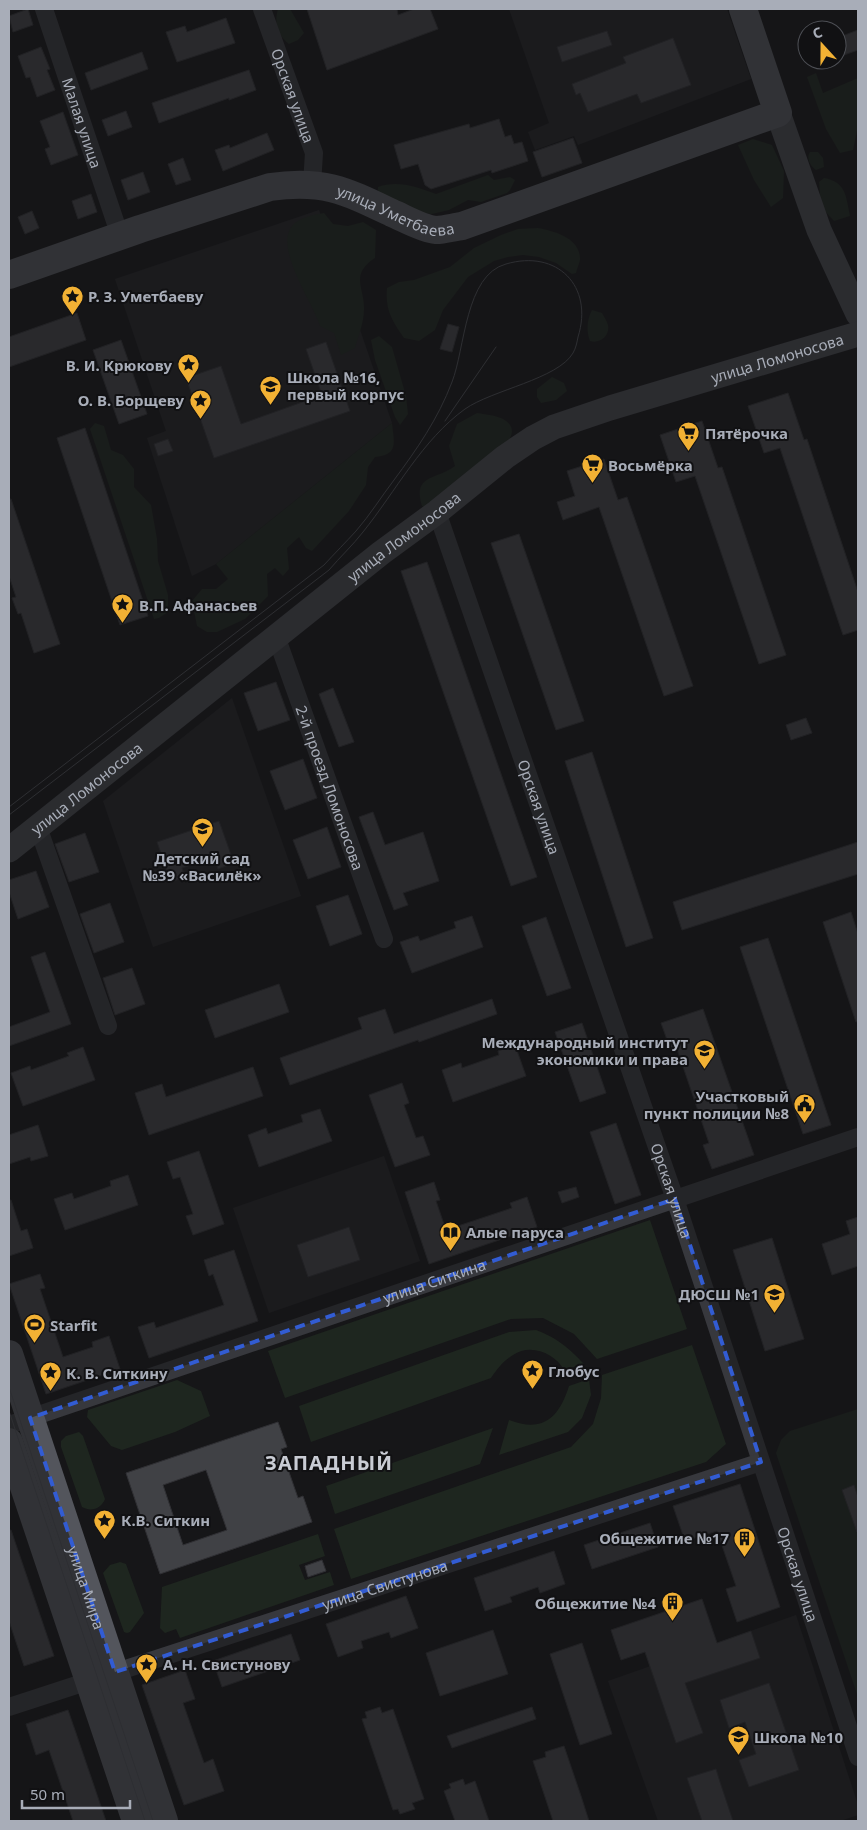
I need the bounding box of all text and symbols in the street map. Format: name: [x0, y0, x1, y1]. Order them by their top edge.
north arrow: [797, 20, 847, 70]
text: С: [810, 22, 825, 43]
street label: Орская улица: [267, 46, 319, 146]
street label: Малая улица: [58, 75, 107, 171]
street label: улица Уметбаева: [335, 180, 456, 240]
place icon: Р. З. Уметбаеву: [60, 284, 84, 315]
place label: Р. З. Уметбаеву: [88, 286, 204, 306]
street label: улица Ломоносова: [708, 329, 846, 387]
place icon: В. И. Крюкову: [176, 353, 200, 384]
place label: В. И. Крюкову: [66, 355, 172, 375]
place label: Школа №16, первый корпус: [287, 367, 404, 404]
school or university icon: Школа №16, первый корпус: [259, 374, 283, 405]
place icon: О. В. Борщеву: [188, 388, 212, 419]
place label: О. В. Борщеву: [78, 390, 184, 410]
supermarket icon: Пятёрочка: [677, 421, 701, 452]
place label: Пятёрочка: [705, 423, 788, 443]
supermarket icon: Восьмёрка: [580, 453, 604, 484]
place label: Восьмёрка: [608, 455, 693, 475]
street label: улица Ломоносова: [343, 487, 465, 586]
place icon: В.П. Афанасьев: [111, 593, 135, 624]
place label: В.П. Афанасьев: [139, 595, 257, 615]
street label: 2-й проезд Ломоносова: [292, 703, 369, 873]
street label: улица Ломоносова: [26, 738, 146, 839]
street label: Орская улица: [513, 757, 565, 857]
school or university icon: Детский сад №39 «Василёк»: [190, 817, 214, 848]
place label: Детский сад №39 «Василёк»: [142, 848, 262, 885]
place label: Международный институт экономики и права: [481, 1032, 688, 1069]
school or university icon: Международный институт экономики и права: [692, 1039, 716, 1070]
place label: Участковый пункт полиции №8: [644, 1086, 789, 1123]
public building icon: Участковый пункт полиции №8: [793, 1093, 817, 1124]
street label: Орская улица: [646, 1140, 697, 1241]
library icon: Алые паруса: [438, 1220, 462, 1251]
place label: Алые паруса: [466, 1222, 564, 1242]
street label: улица Ситкина: [380, 1254, 488, 1307]
school or university icon: ДЮСШ №1: [763, 1282, 787, 1313]
place label: ДЮСШ №1: [679, 1284, 759, 1304]
sports icon: Starfit: [22, 1313, 46, 1344]
place label: Starfit: [50, 1315, 98, 1335]
place icon: Глобус: [520, 1359, 544, 1390]
place icon: К. В. Ситкину: [38, 1361, 62, 1392]
place label: Глобус: [548, 1361, 600, 1381]
place label: К. В. Ситкину: [66, 1363, 168, 1383]
district label: ЗАПАДНЫЙ: [265, 1449, 393, 1476]
place icon: К.В. Ситкин: [93, 1508, 117, 1539]
place label: К.В. Ситкин: [121, 1510, 210, 1530]
street label: Орская улица: [773, 1524, 823, 1624]
building icon: Общежитие №17: [733, 1526, 757, 1557]
place label: Общежитие №17: [599, 1528, 729, 1548]
street label: улица Мира: [63, 1543, 110, 1632]
street label: улица Свистунова: [319, 1555, 450, 1614]
building icon: Общежитие №4: [660, 1591, 684, 1622]
place label: Общежитие №4: [535, 1593, 656, 1613]
place icon: А. Н. Свистунову: [135, 1652, 159, 1683]
place label: А. Н. Свистунову: [163, 1654, 291, 1674]
school or university icon: Школа №10: [726, 1725, 750, 1756]
place label: Школа №10: [754, 1727, 843, 1747]
scale bar: [22, 1778, 130, 1810]
text: 50 m: [30, 1784, 65, 1804]

